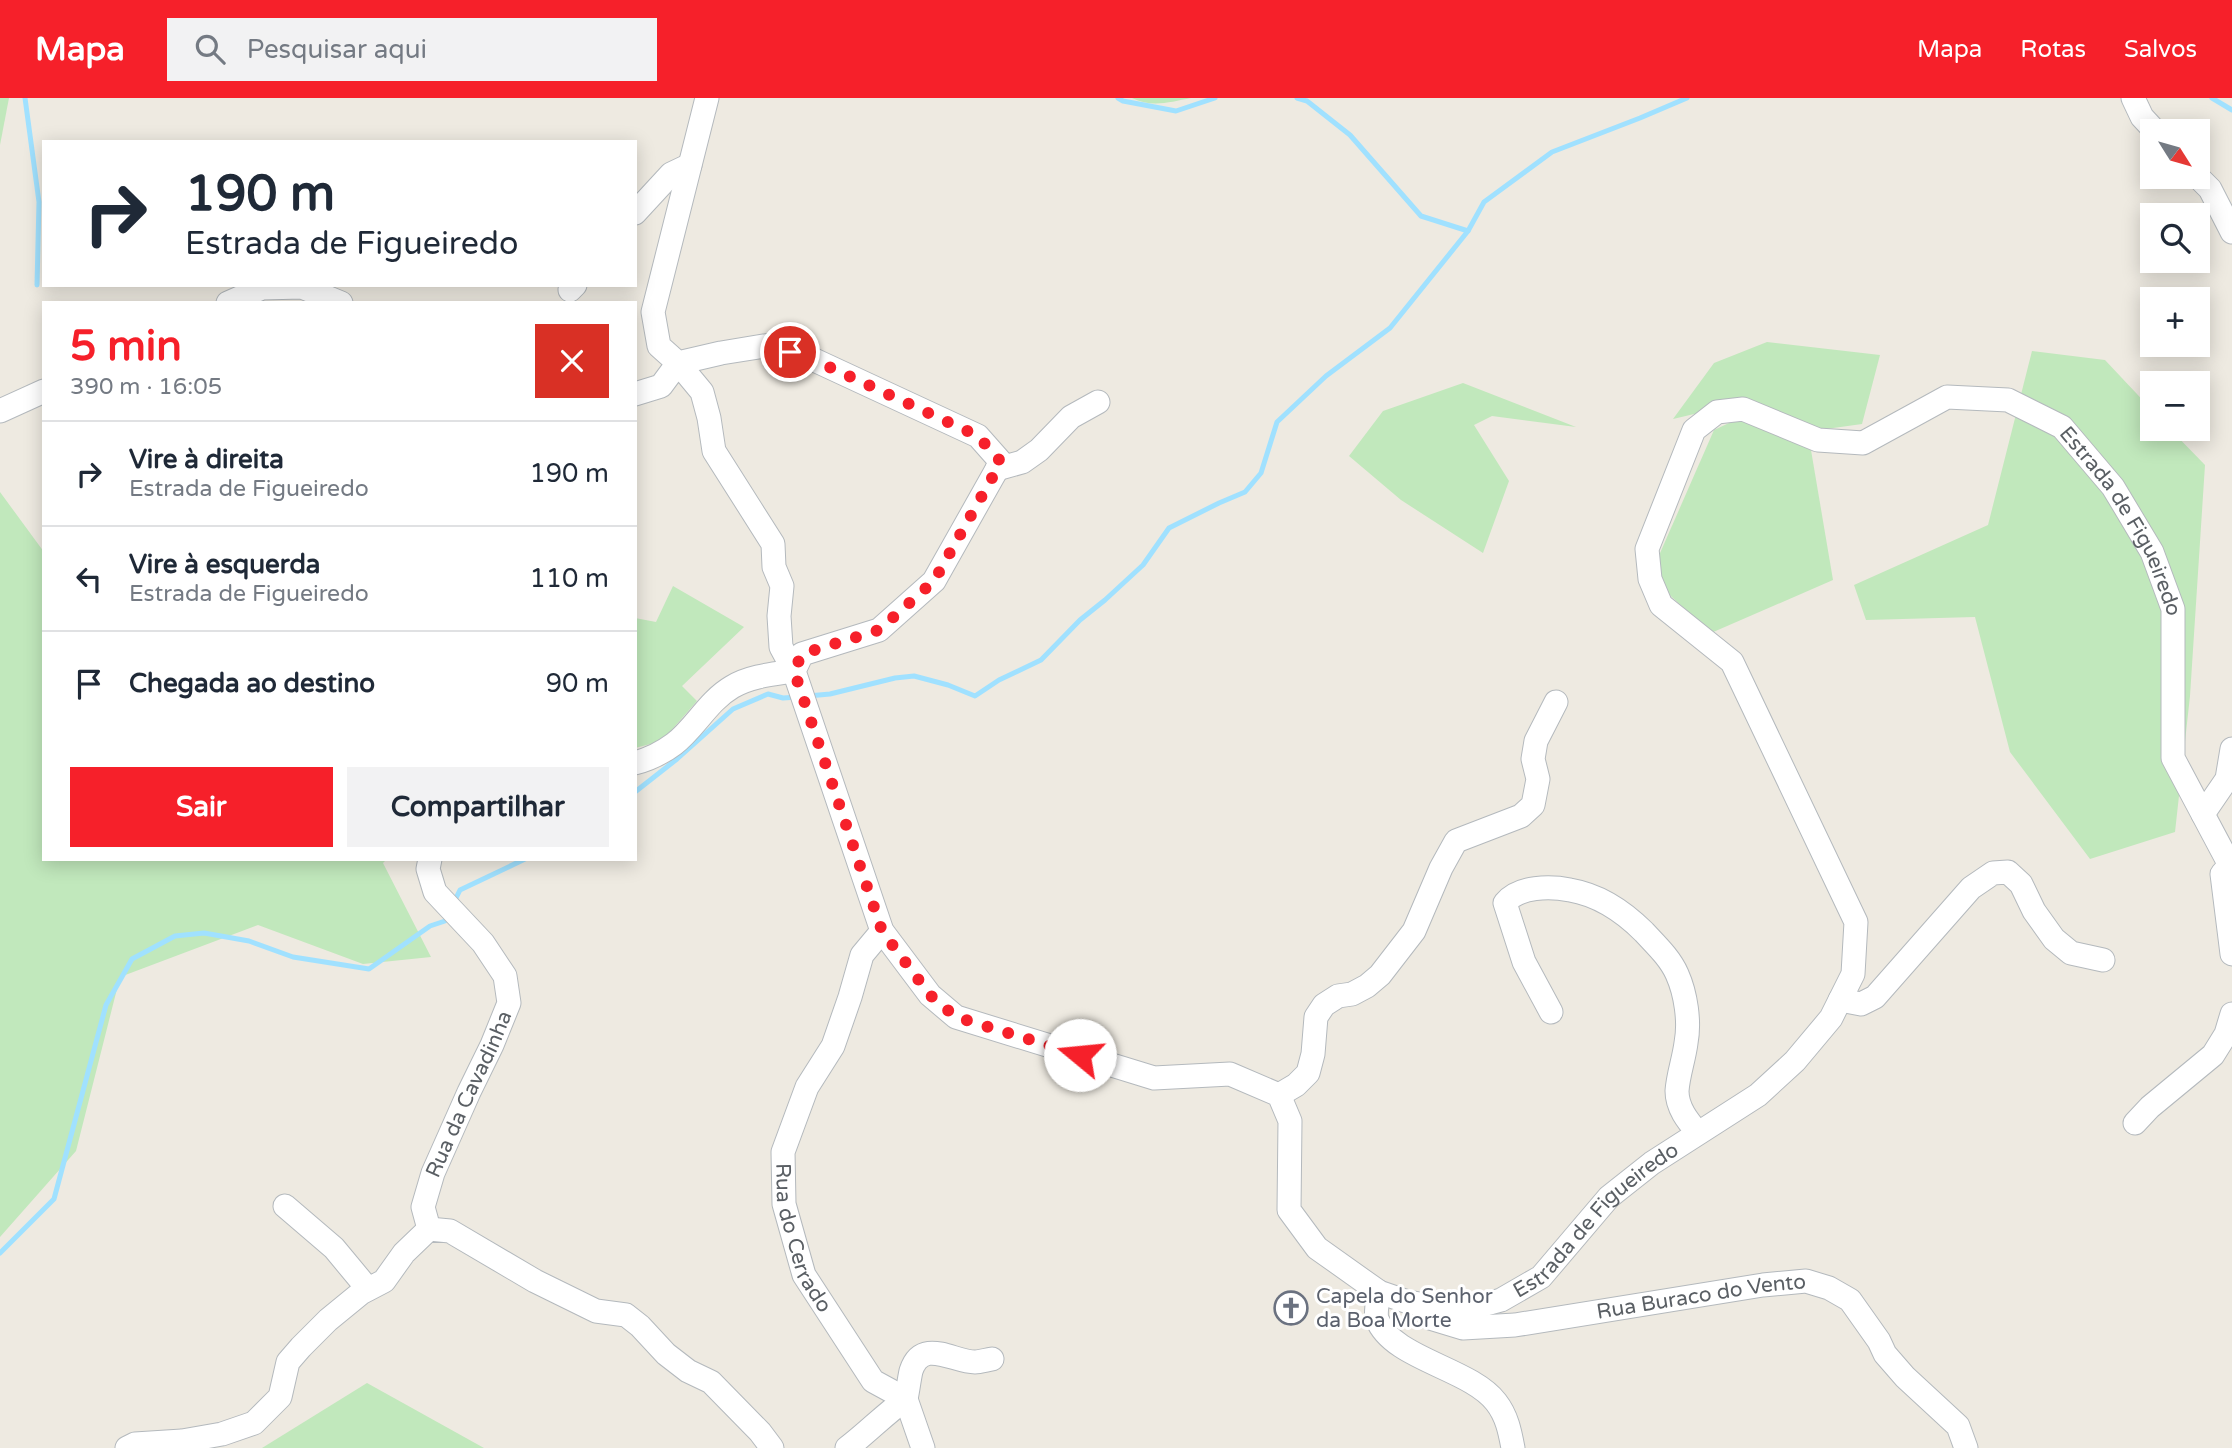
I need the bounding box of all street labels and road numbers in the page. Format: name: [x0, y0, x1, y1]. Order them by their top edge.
street label: Estrada de Figueiredo: [2054, 421, 2186, 616]
street label: Rua da Cavadinha: [420, 1007, 517, 1181]
street label: Estrada de Figueiredo: [1508, 1137, 1683, 1303]
street label: Rua do Cerrado: [771, 1163, 837, 1317]
street label: Rua Buraco do Vento: [1595, 1269, 1807, 1324]

